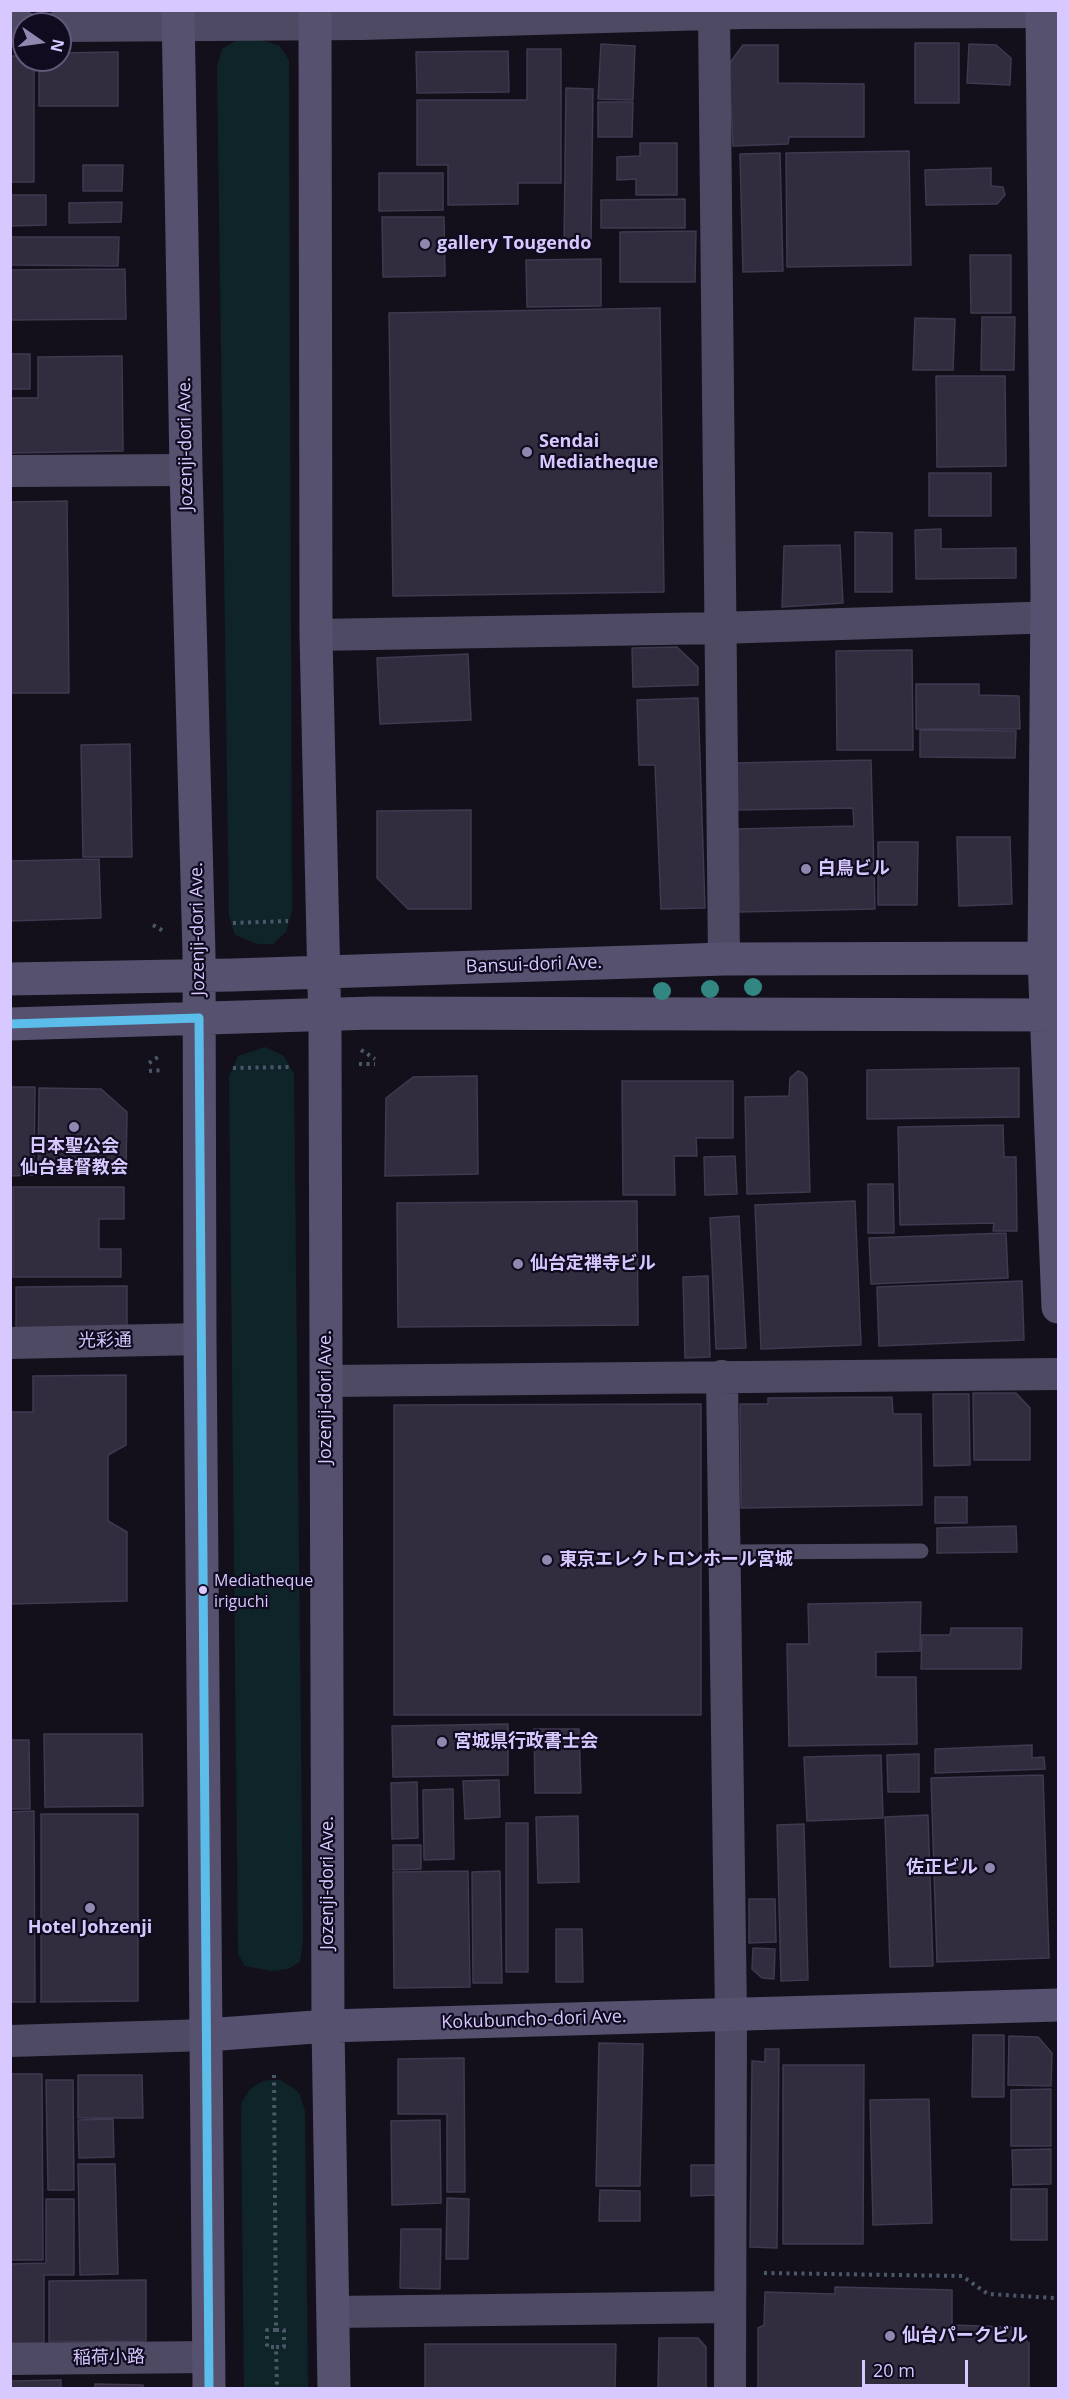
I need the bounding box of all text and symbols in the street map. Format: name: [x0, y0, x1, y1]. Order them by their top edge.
north arrow: [12, 12, 72, 72]
text: N: [45, 37, 70, 54]
place label: gallery Tougendo: [437, 233, 591, 255]
marker: gallery Tougendo: [418, 237, 432, 251]
street label: Jozenji-dori Ave.: [174, 377, 198, 511]
place label: Sendai Mediatheque: [539, 431, 658, 474]
marker: Sendai Mediatheque: [520, 445, 534, 459]
place label: 白鳥ビル: [818, 858, 890, 880]
street label: Jozenji-dori Ave.: [186, 862, 210, 996]
marker: 白鳥ビル: [799, 862, 813, 876]
street label: Bansui-dori Ave.: [466, 952, 602, 978]
marker: 日本聖公会 仙台基督教会: [67, 1120, 81, 1134]
place label: 日本聖公会 仙台基督教会: [20, 1136, 128, 1178]
place label: 仙台定禅寺ビル: [530, 1253, 656, 1275]
marker: 仙台定禅寺ビル: [511, 1257, 525, 1271]
street label: 光彩通: [78, 1330, 132, 1352]
street label: Jozenji-dori Ave.: [315, 1330, 337, 1464]
place label: 東京エレクトロンホール宮城: [559, 1549, 793, 1571]
marker: 東京エレクトロンホール宮城: [540, 1553, 554, 1567]
place label: Mediatheque iriguchi: [214, 1571, 313, 1609]
marker: Mediatheque iriguchi: [197, 1584, 209, 1596]
place label: 宮城県行政書士会: [454, 1731, 598, 1753]
marker: 宮城県行政書士会: [435, 1735, 449, 1749]
street label: Jozenji-dori Ave.: [317, 1816, 339, 1950]
place label: 佐正ビル: [906, 1857, 978, 1879]
marker: 佐正ビル: [983, 1861, 997, 1875]
marker: Hotel Johzenji: [83, 1901, 97, 1915]
place label: Hotel Johzenji: [28, 1917, 152, 1939]
street label: Kokubuncho-dori Ave.: [441, 2006, 627, 2034]
place label: 仙台パークビル: [902, 2325, 1028, 2347]
marker: 仙台パークビル: [883, 2329, 897, 2343]
street label: 稲荷小路: [73, 2347, 145, 2369]
scale bar: [865, 2348, 972, 2386]
text: 20 m: [873, 2358, 915, 2382]

